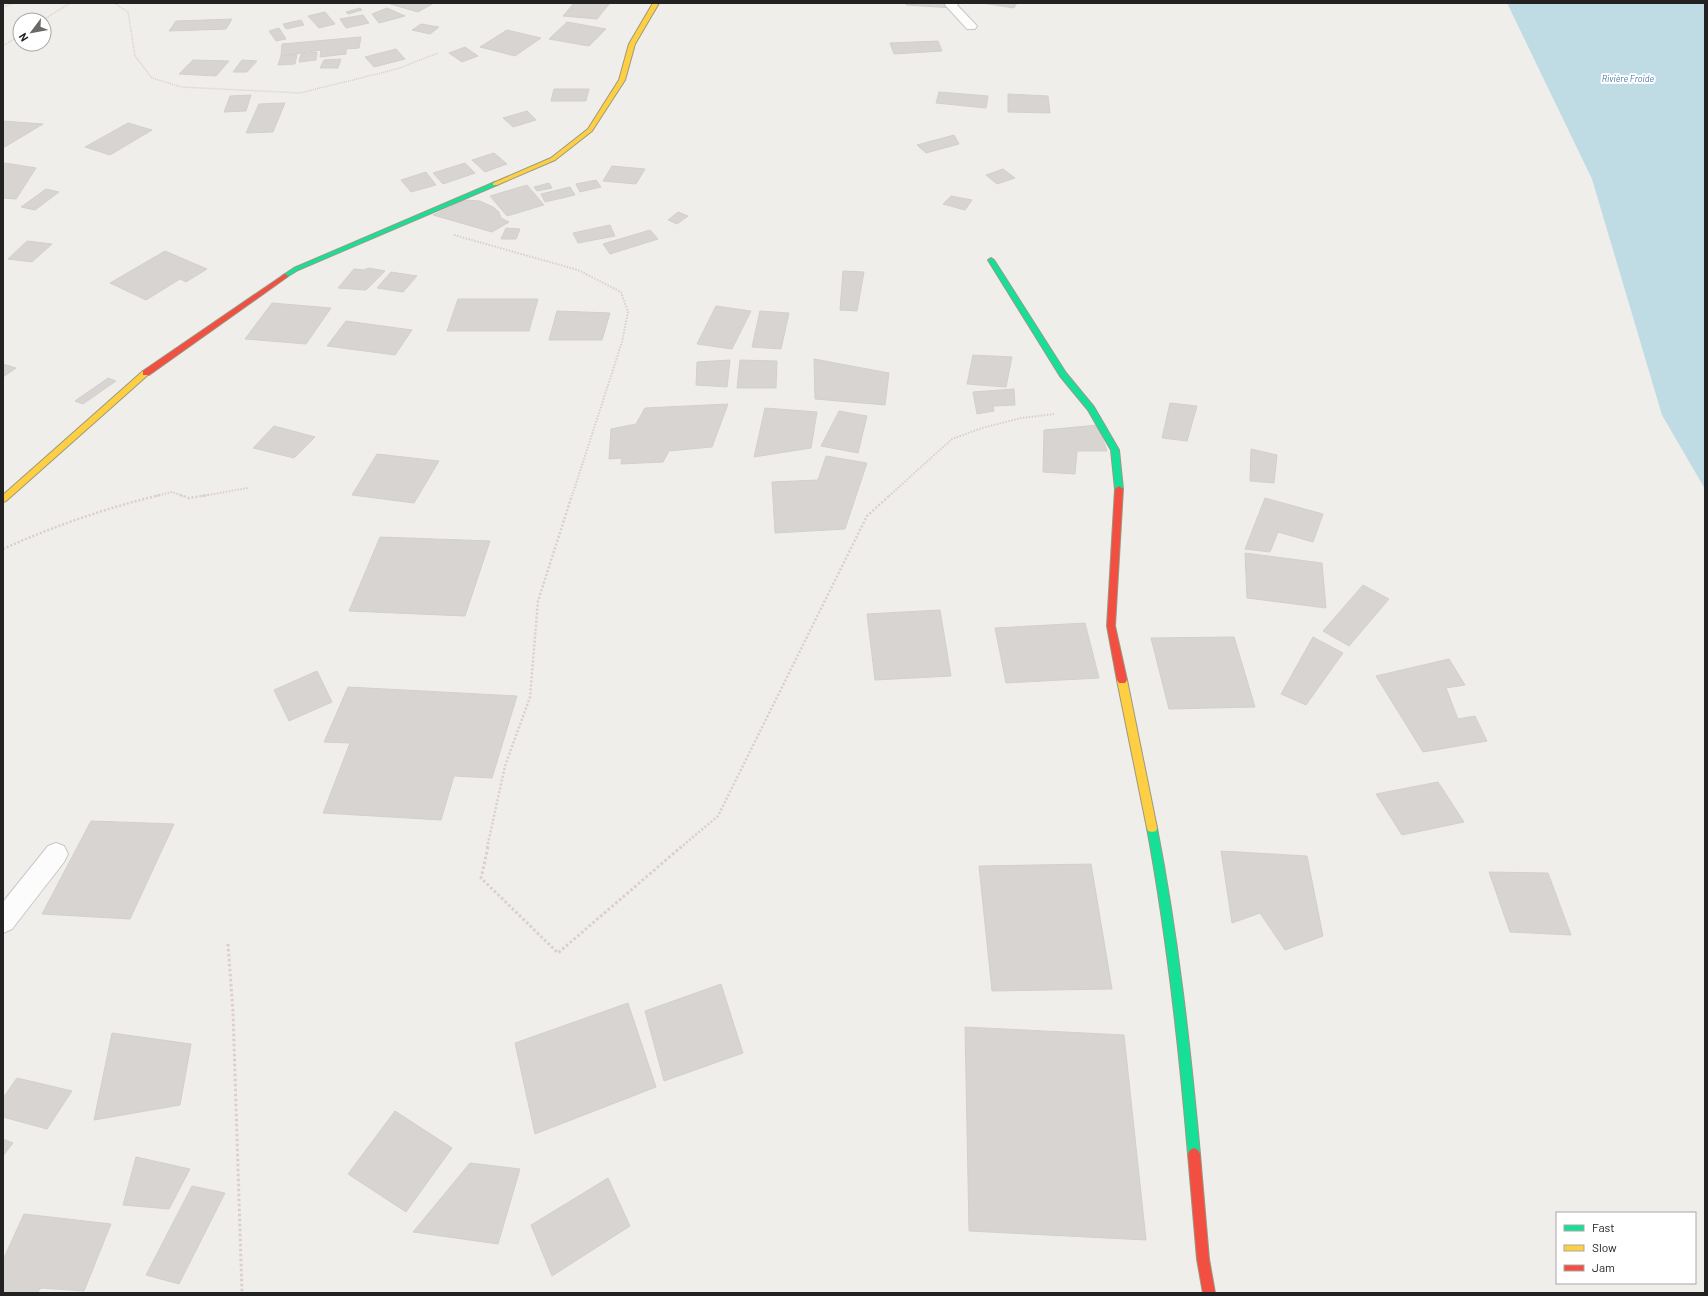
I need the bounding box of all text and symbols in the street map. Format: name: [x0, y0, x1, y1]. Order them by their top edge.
north arrow: [12, 12, 52, 52]
text: N: [16, 31, 31, 44]
water label: Rivière Froide: [1602, 73, 1655, 84]
legend: [1556, 1212, 1696, 1284]
text: Fast: [1592, 1220, 1615, 1234]
text: Slow: [1592, 1240, 1617, 1254]
text: Jam: [1592, 1260, 1615, 1274]

